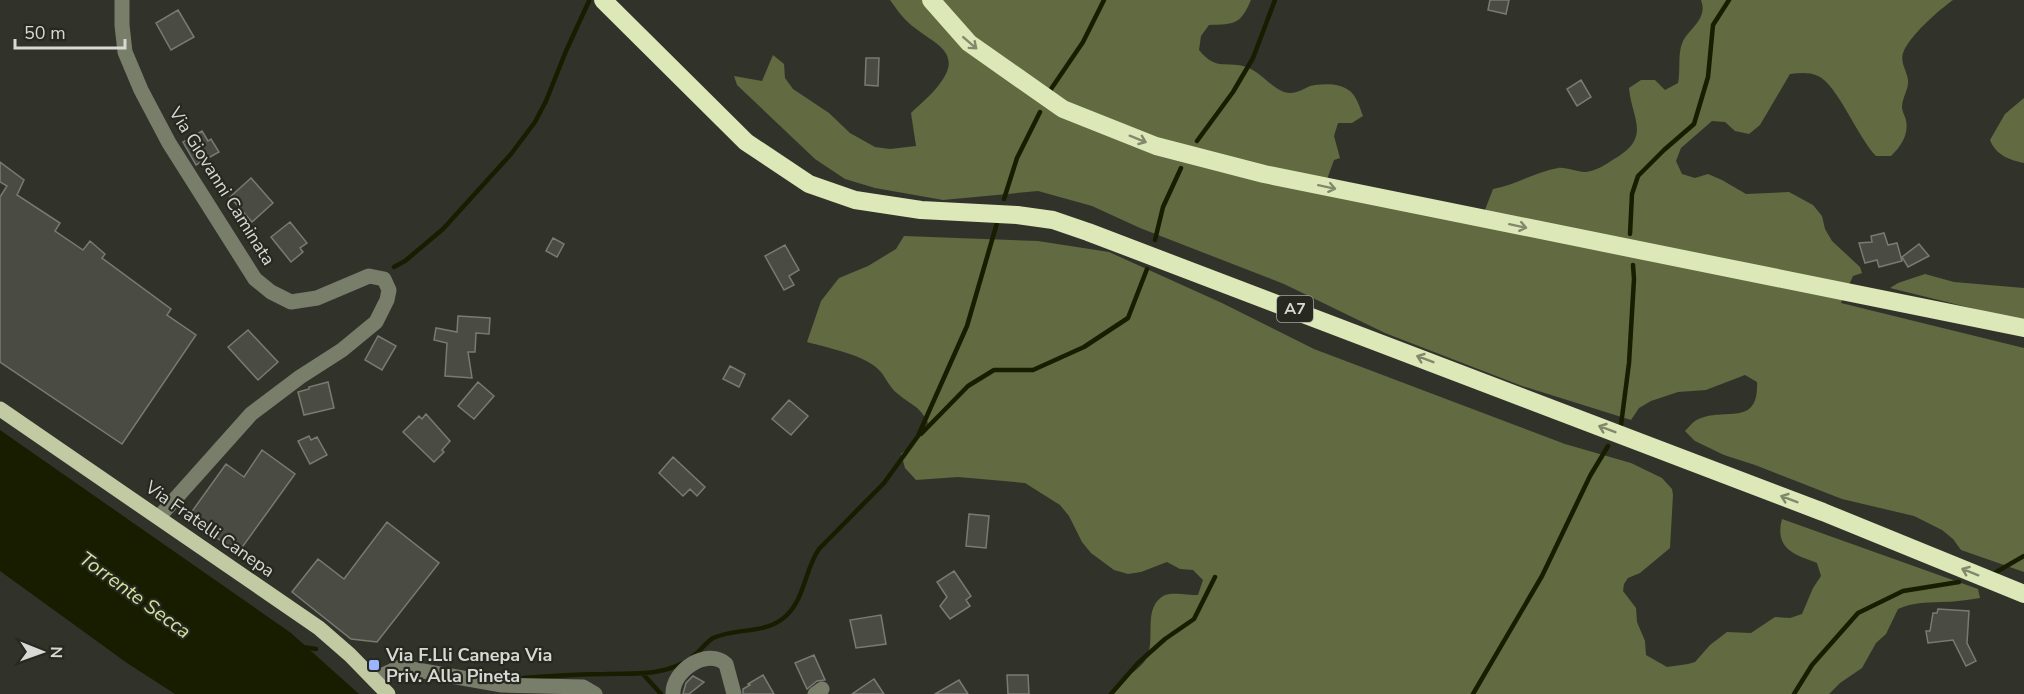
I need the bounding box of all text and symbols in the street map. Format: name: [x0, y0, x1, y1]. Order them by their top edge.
scale bar: [15, 12, 124, 50]
text: 50 m: [24, 21, 66, 45]
one-way arrow: [963, 36, 978, 50]
street label: Via Giovanni Caminata: [163, 101, 280, 270]
one-way arrow: [1128, 134, 1147, 145]
one-way arrow: [1317, 182, 1336, 193]
one-way arrow: [1508, 221, 1527, 232]
road number: A7: [1277, 296, 1313, 322]
one-way arrow: [1416, 353, 1435, 364]
one-way arrow: [1598, 423, 1617, 434]
street label: Via Fratelli Canepa: [140, 475, 279, 583]
one-way arrow: [1780, 493, 1799, 504]
water label: Torrente Secca: [74, 545, 196, 645]
one-way arrow: [1961, 566, 1980, 577]
north arrow: [12, 622, 72, 682]
place label: Via F.Lli Canepa Via Priv. Alla Pineta: [385, 643, 552, 688]
text: N: [45, 646, 67, 658]
marker: Via F.Lli Canepa Via Priv. Alla Pineta: [367, 658, 381, 672]

